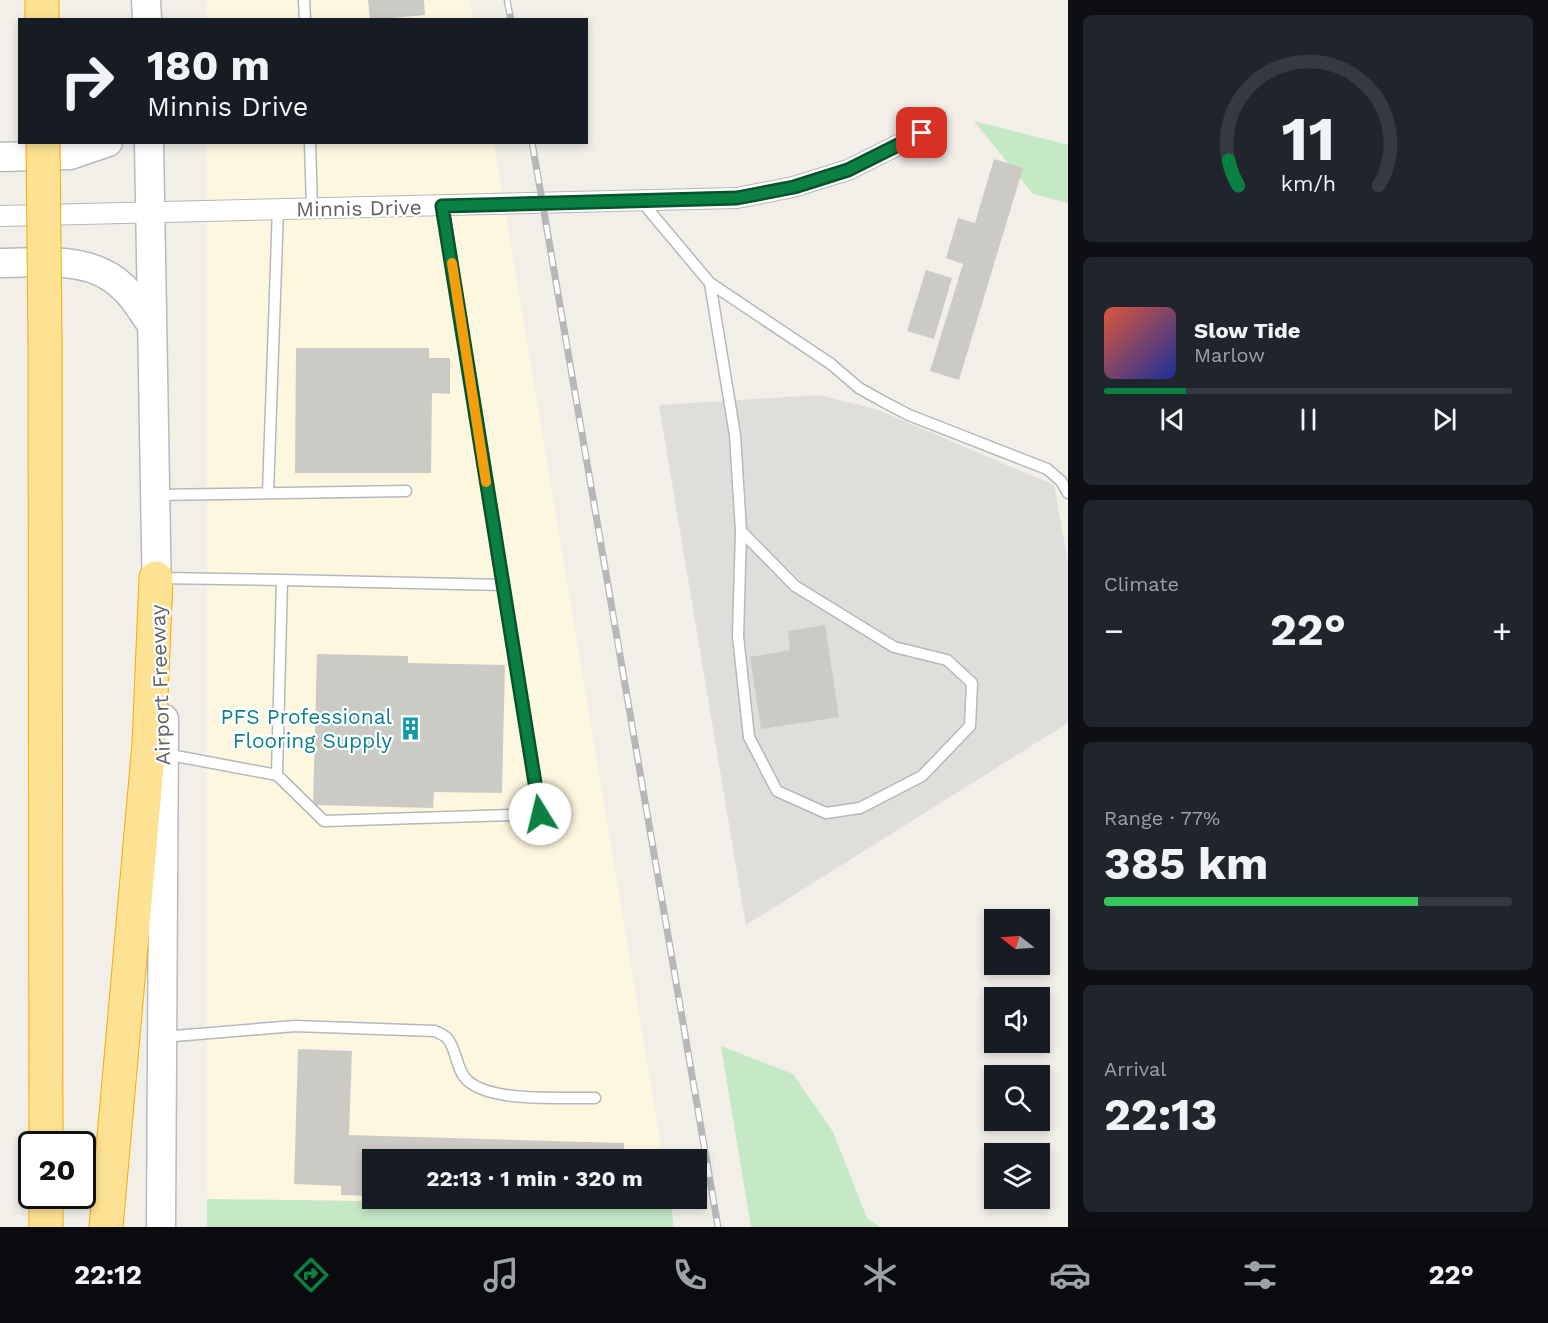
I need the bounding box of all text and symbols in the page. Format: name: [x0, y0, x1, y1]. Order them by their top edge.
text: 180 m: [147, 41, 270, 90]
icon: right: [48, 42, 126, 120]
text: Minnis Drive: [147, 91, 308, 123]
text: 11: [1281, 102, 1335, 175]
pin: [896, 107, 947, 158]
icon: arrive: [905, 116, 938, 149]
text: km/h: [1280, 171, 1336, 196]
street label: Minnis Drive: [296, 194, 422, 222]
text: Slow Tide: [1194, 318, 1301, 343]
text: Marlow: [1194, 343, 1265, 367]
icon: previous: [1156, 403, 1189, 436]
icon: pause: [1292, 403, 1325, 436]
icon: next: [1428, 403, 1461, 436]
text: Climate: [1104, 572, 1179, 596]
text: 22°: [1270, 603, 1346, 656]
street label: Airport Freeway: [145, 604, 175, 766]
text: −: [1104, 611, 1124, 650]
text: +: [1492, 611, 1512, 650]
place label: PFS Professional Flooring Supply: [221, 704, 393, 753]
building icon: PFS Professional Flooring Supply: [397, 715, 423, 741]
position arrow: [508, 782, 572, 846]
text: Range · 77%: [1104, 806, 1220, 830]
text: 385 km: [1104, 837, 1268, 890]
north arrow: [984, 909, 1050, 975]
map controls: [984, 909, 1050, 1209]
button: sound: [984, 987, 1050, 1053]
text: Arrival: [1104, 1057, 1166, 1081]
button: search: [984, 1065, 1050, 1131]
text: 22:13: [1104, 1088, 1217, 1141]
speed limit sign: 20: [18, 1131, 96, 1209]
button: layers: [984, 1143, 1050, 1209]
text: 22:13 · 1 min · 320 m: [426, 1166, 643, 1191]
icon: directions: [290, 1254, 332, 1296]
icon: music: [480, 1254, 522, 1296]
icon: phone: [669, 1254, 711, 1296]
icon: climate: [859, 1254, 901, 1296]
icon: car: [1049, 1254, 1091, 1296]
icon: filters: [1239, 1254, 1281, 1296]
text: 22:12: [74, 1259, 142, 1291]
text: 22°: [1428, 1259, 1474, 1291]

